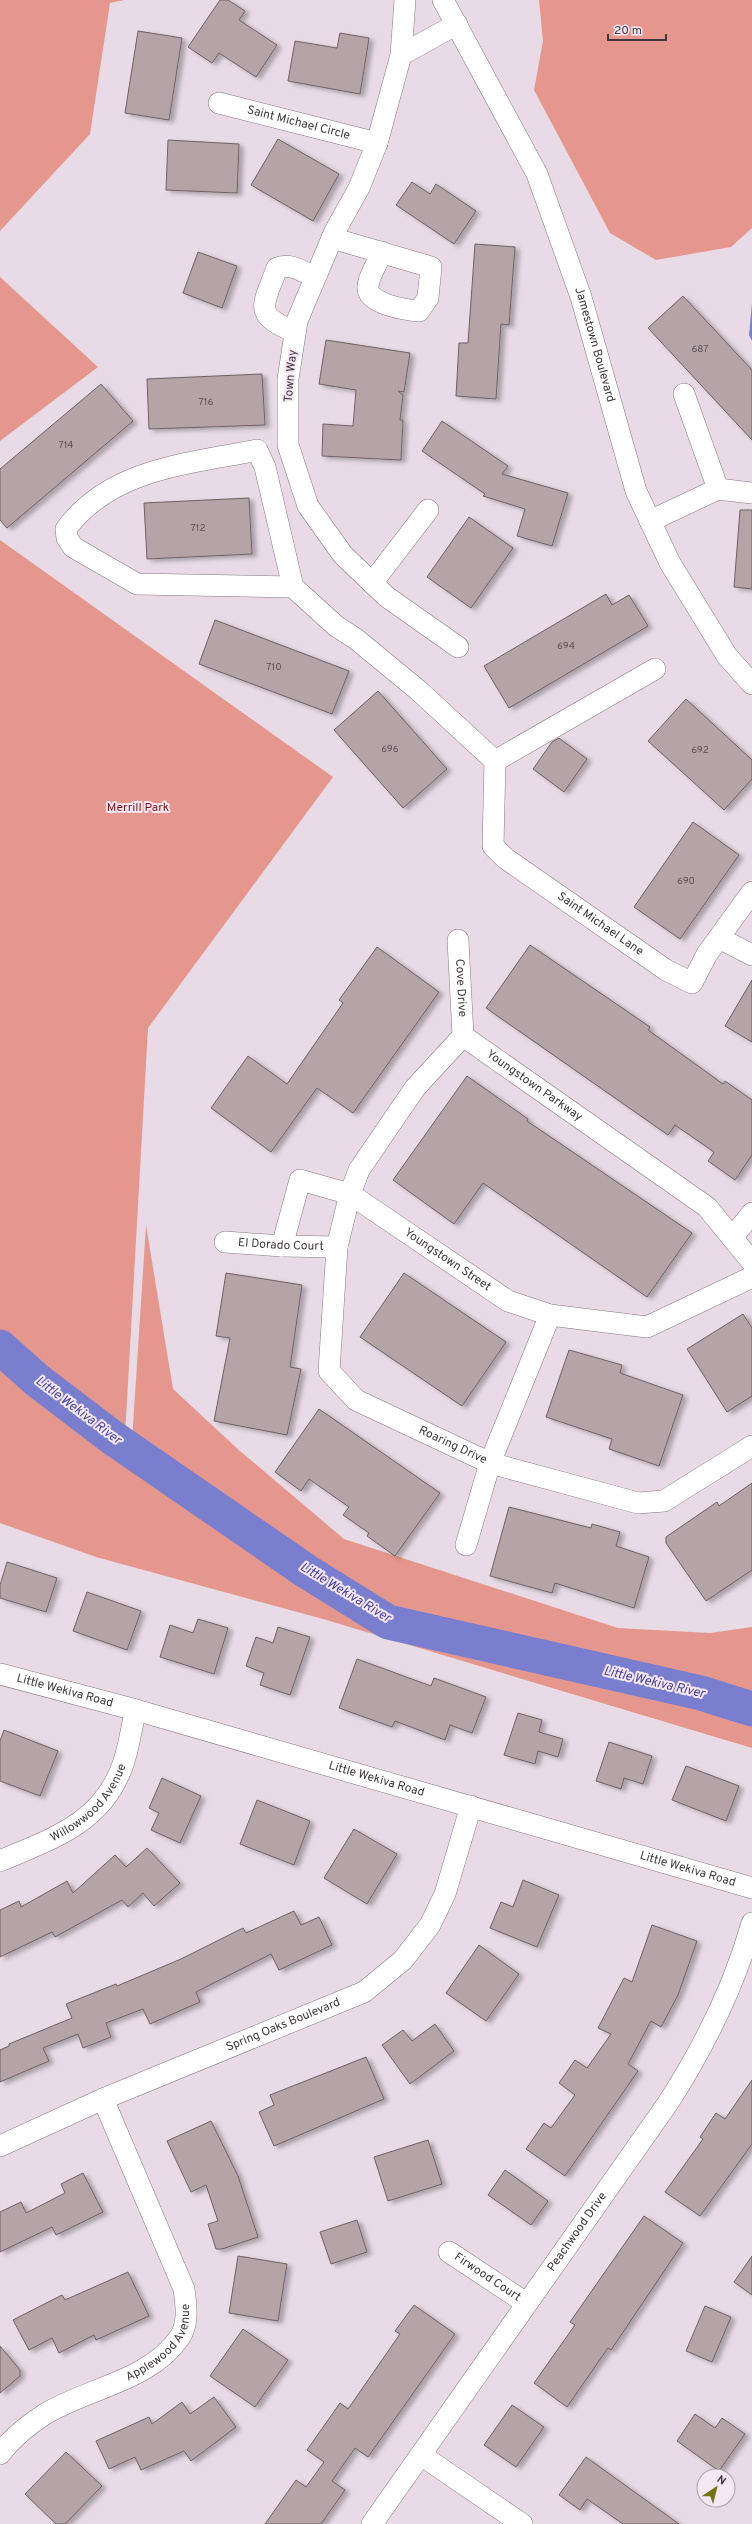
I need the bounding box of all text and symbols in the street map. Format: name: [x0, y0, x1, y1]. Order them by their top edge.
scale bar: [608, 16, 666, 42]
text: 20 m: [614, 23, 642, 39]
street label: Saint Michael Circle: [245, 102, 352, 144]
street label: Jamestown Boulevard: [570, 285, 618, 404]
house number: 687: [691, 343, 709, 356]
street label: Town Way: [281, 349, 301, 403]
house number: 716: [198, 396, 214, 409]
house number: 714: [58, 439, 74, 452]
house number: 712: [190, 522, 206, 535]
house number: 694: [557, 640, 575, 653]
house number: 710: [266, 661, 282, 674]
house number: 696: [381, 743, 399, 756]
house number: 692: [691, 744, 709, 757]
park label: Merrill Park: [107, 800, 169, 816]
house number: 690: [677, 875, 695, 888]
street label: Saint Michael Lane: [554, 889, 647, 960]
street label: Cove Drive: [451, 958, 470, 1017]
street label: Youngstown Parkway: [483, 1047, 586, 1125]
street label: Youngstown Street: [401, 1225, 494, 1295]
street label: El Dorado Court: [237, 1235, 324, 1255]
water label: Little Wekiva River: [32, 1374, 125, 1449]
street label: Roaring Drive: [416, 1423, 489, 1468]
water label: Little Wekiva River: [297, 1560, 394, 1627]
water label: Little Wekiva River: [602, 1664, 707, 1703]
street label: Little Wekiva Road: [15, 1671, 115, 1712]
street label: Little Wekiva Road: [327, 1758, 426, 1801]
street label: Willowwood Avenue: [48, 1762, 130, 1846]
street label: Little Wekiva Road: [638, 1848, 738, 1891]
street label: Spring Oaks Boulevard: [224, 1995, 343, 2056]
street label: Peachwood Drive: [544, 2189, 611, 2275]
street label: Firwood Court: [451, 2249, 524, 2305]
street label: Applewood Avenue: [123, 2303, 194, 2385]
north arrow: [696, 2468, 736, 2508]
text: N: [714, 2473, 728, 2489]

